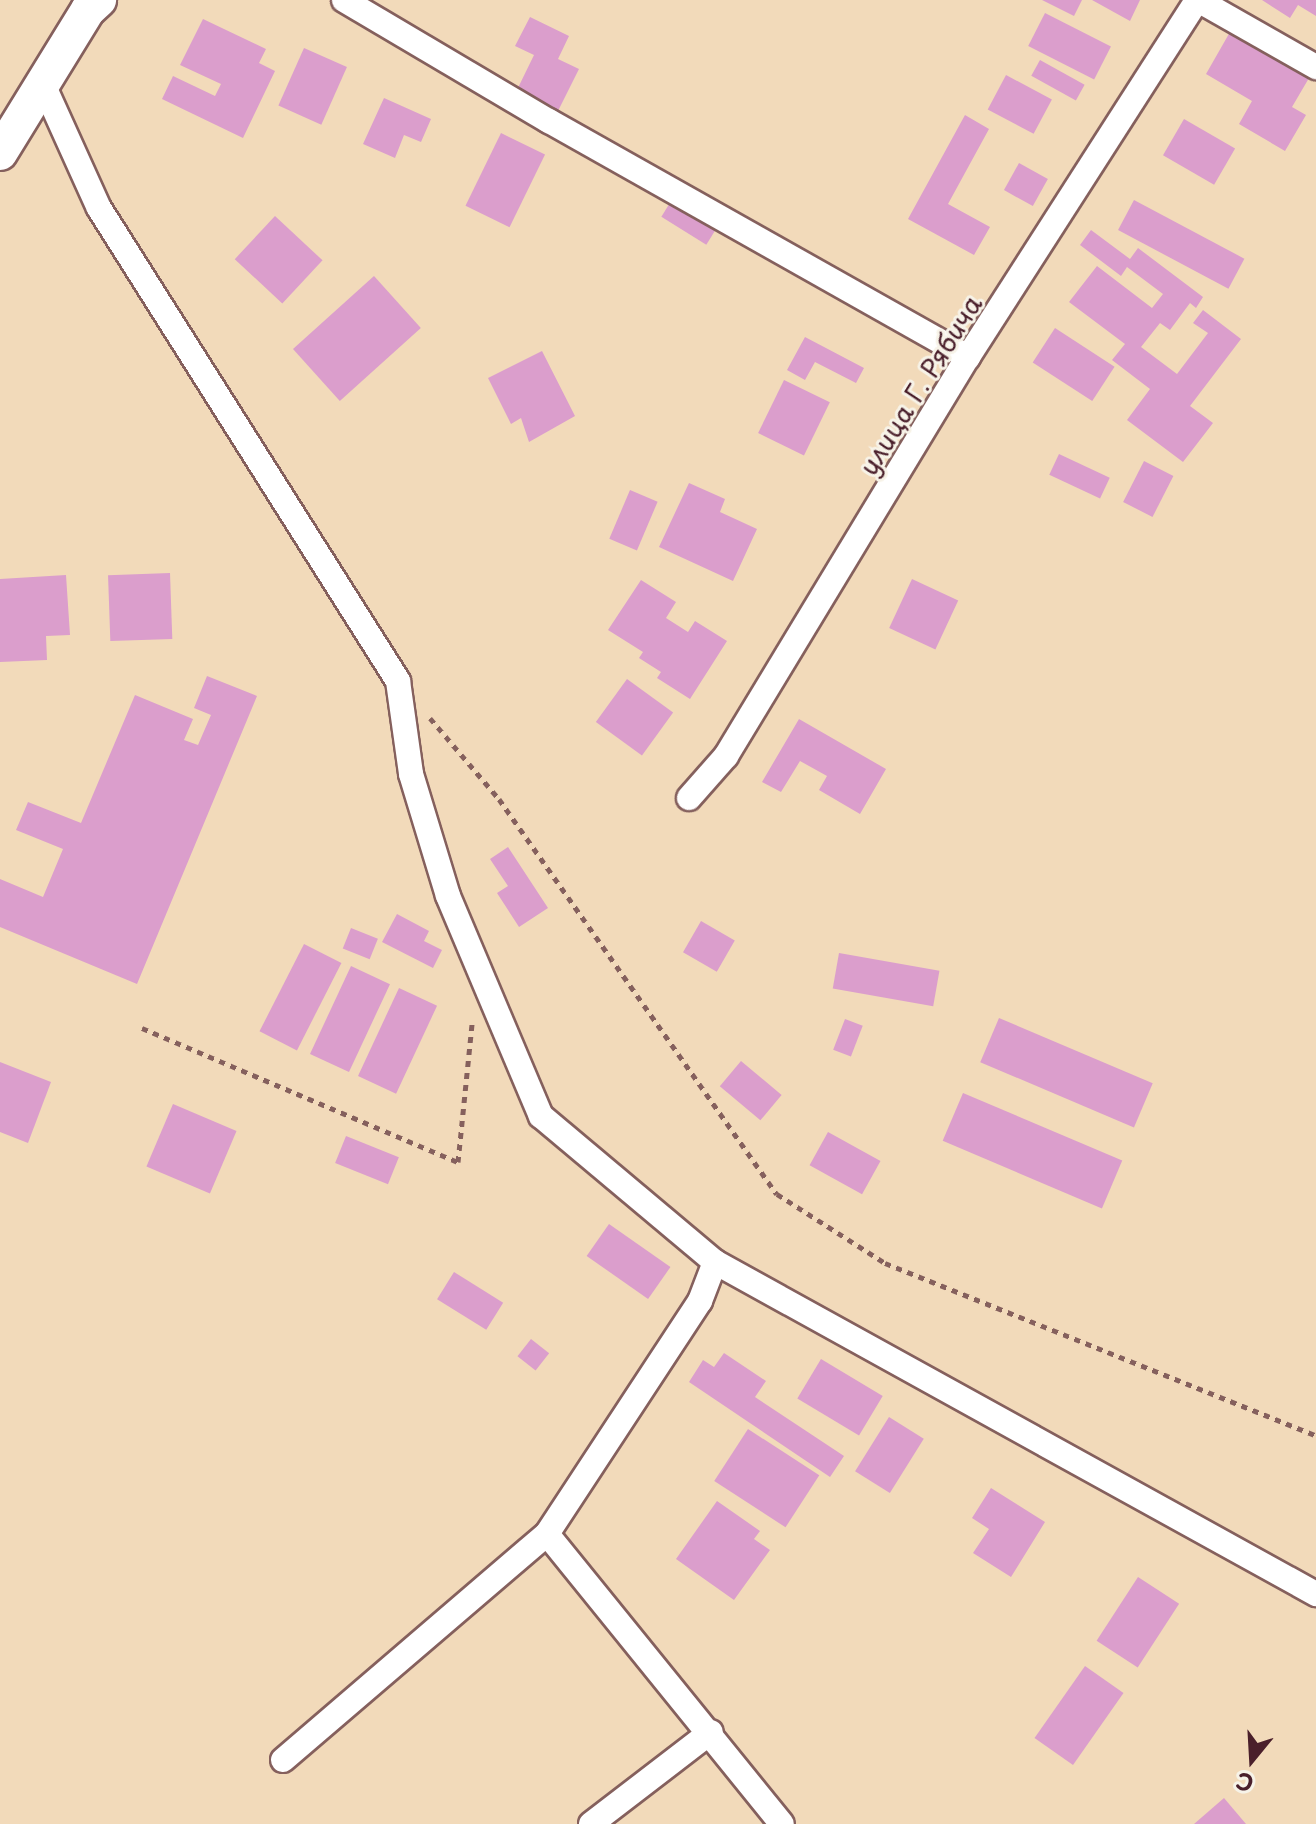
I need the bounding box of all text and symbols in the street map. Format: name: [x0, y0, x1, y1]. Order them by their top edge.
street label: улица Г. Рябича: [852, 289, 988, 481]
north arrow: [1212, 1720, 1292, 1800]
text: С: [1231, 1765, 1257, 1802]

